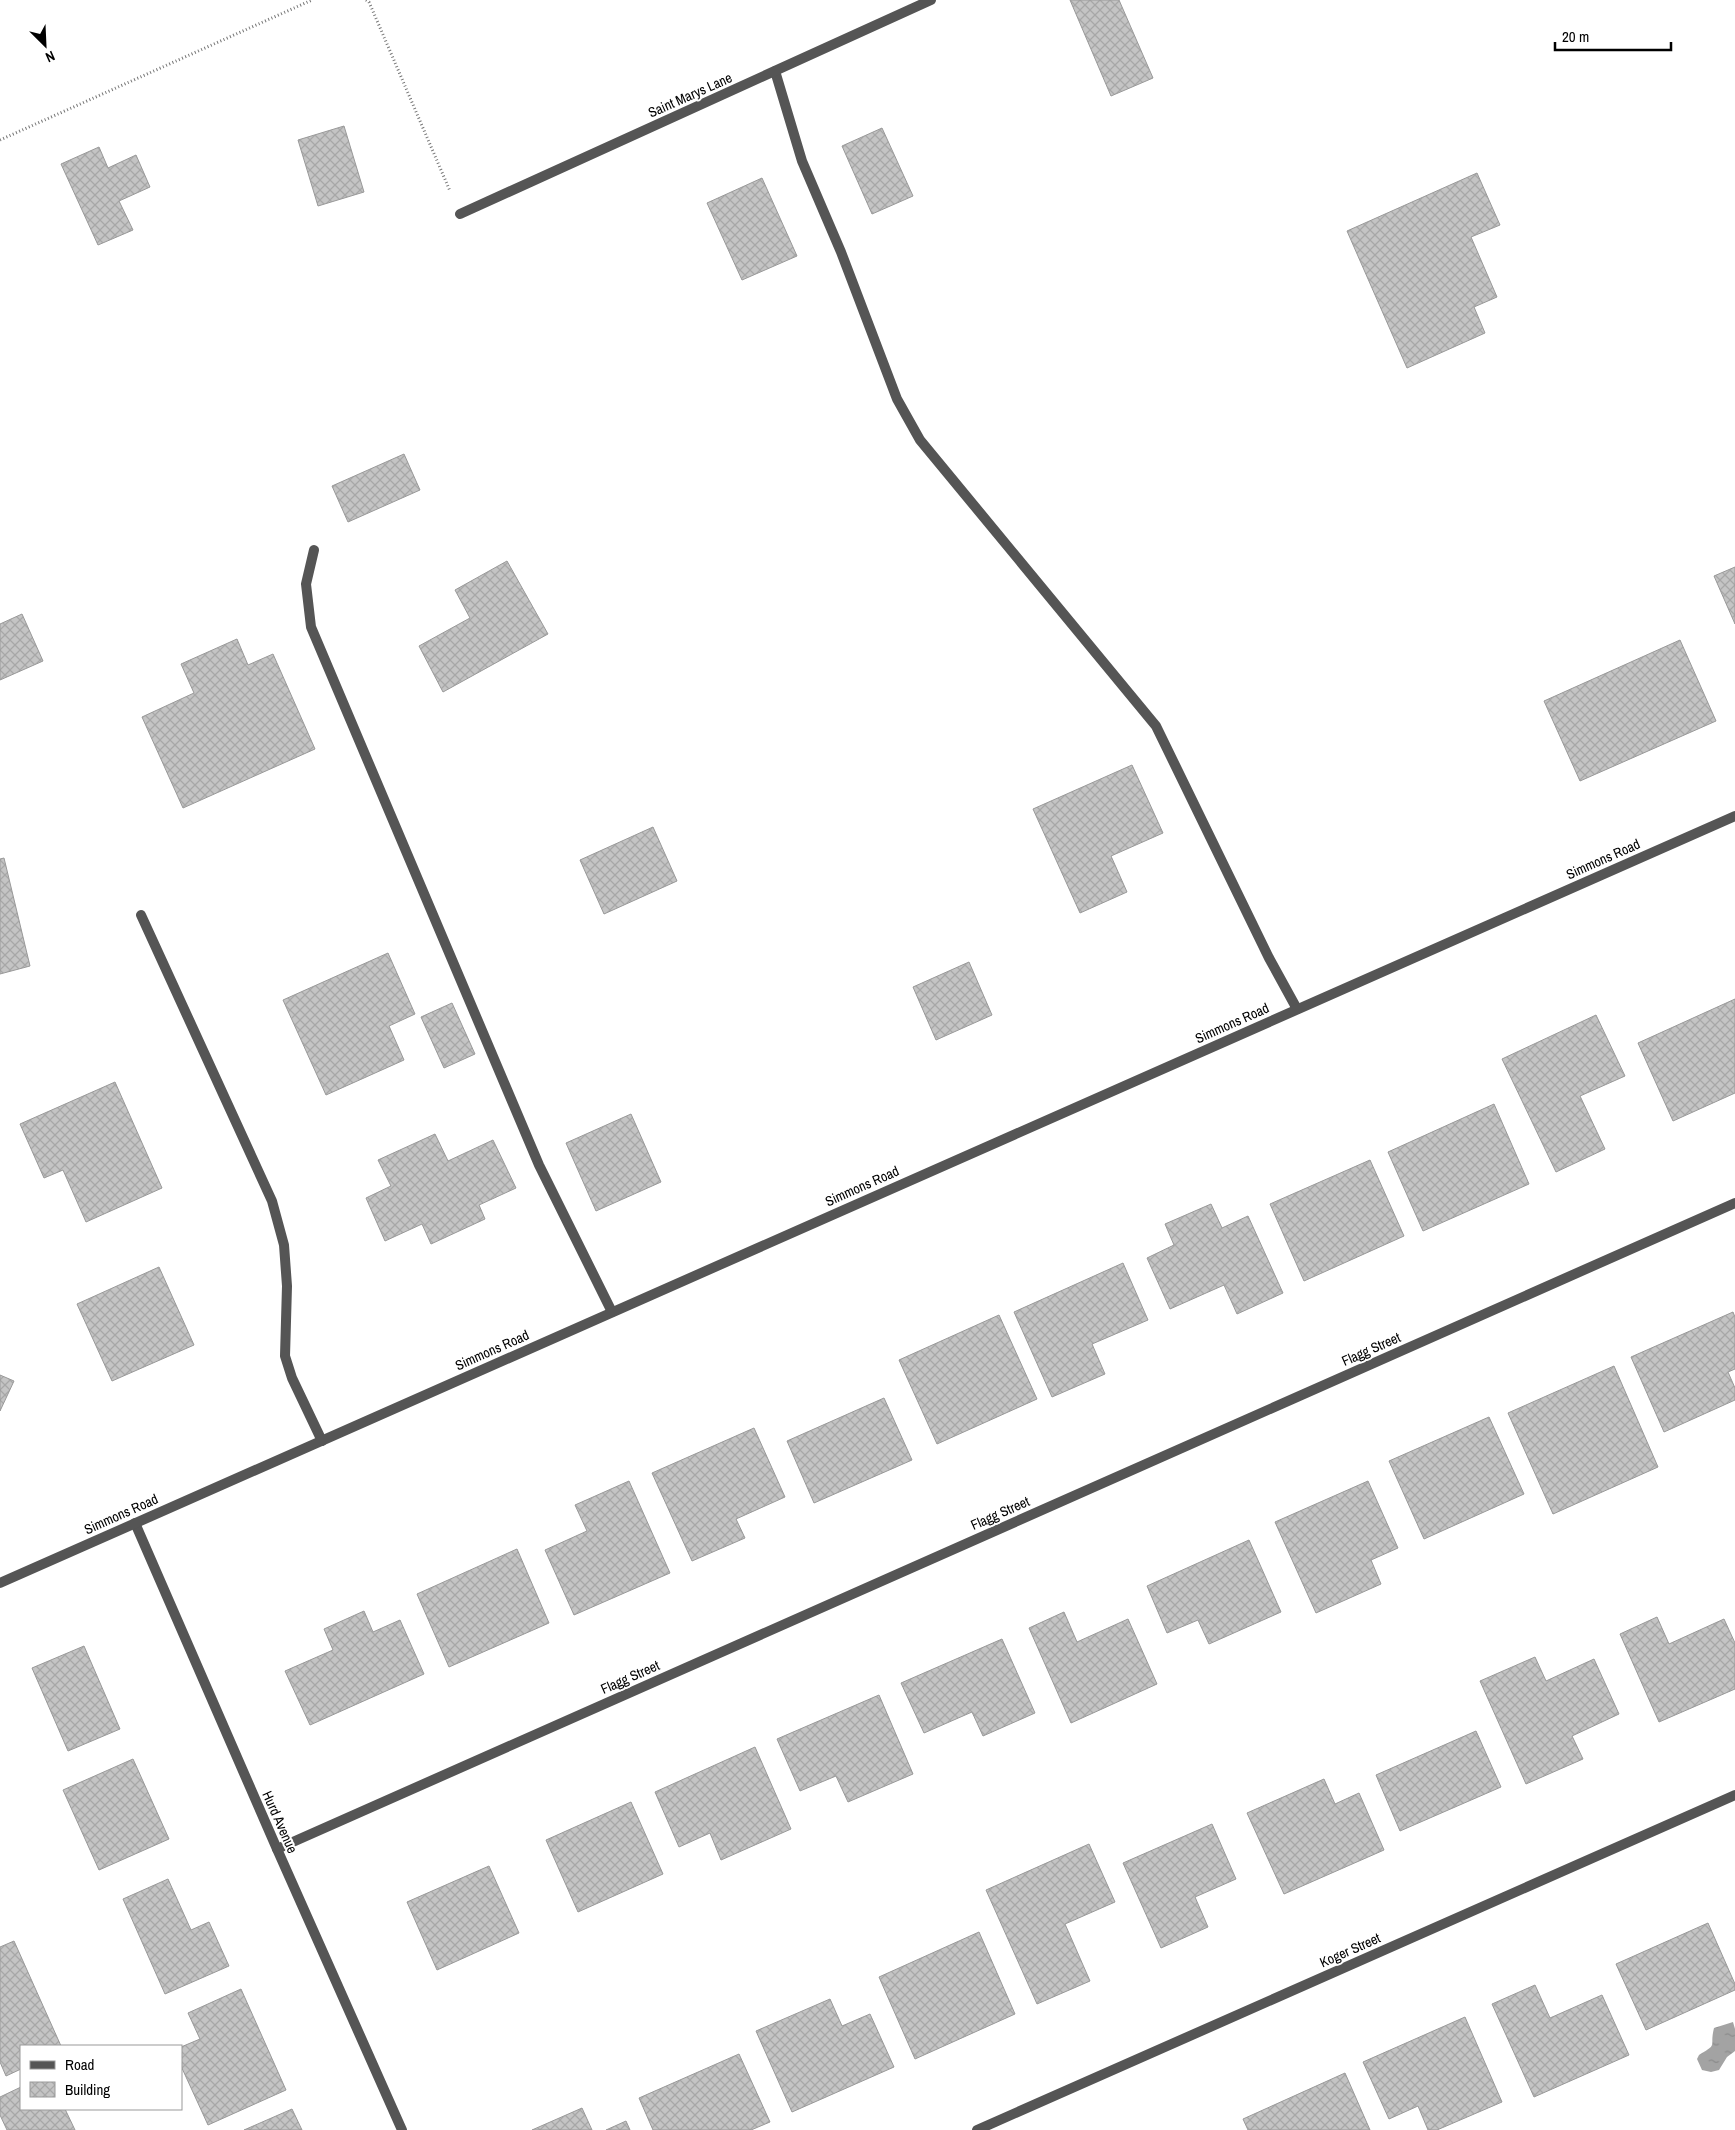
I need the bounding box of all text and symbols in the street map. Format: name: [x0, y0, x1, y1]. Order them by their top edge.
north arrow: [20, 20, 70, 70]
scale bar: [1555, 20, 1671, 52]
text: 20 m: [1562, 26, 1589, 47]
text: N: [43, 47, 58, 67]
street label: Saint Marys Lane: [645, 68, 735, 122]
street label: Simmons Road: [1563, 835, 1643, 883]
street label: Simmons Road: [1192, 999, 1272, 1047]
street label: Simmons Road: [822, 1162, 902, 1210]
street label: Simmons Road: [452, 1326, 532, 1374]
street label: Flagg Street: [1339, 1328, 1403, 1370]
street label: Simmons Road: [81, 1490, 161, 1538]
street label: Flagg Street: [968, 1492, 1032, 1534]
street label: Flagg Street: [598, 1656, 662, 1698]
street label: Hurd Avenue: [258, 1788, 302, 1856]
street label: Koger Street: [1317, 1929, 1383, 1971]
legend: [20, 2045, 182, 2110]
text: Road: [65, 2054, 94, 2075]
text: Building: [65, 2079, 110, 2100]

